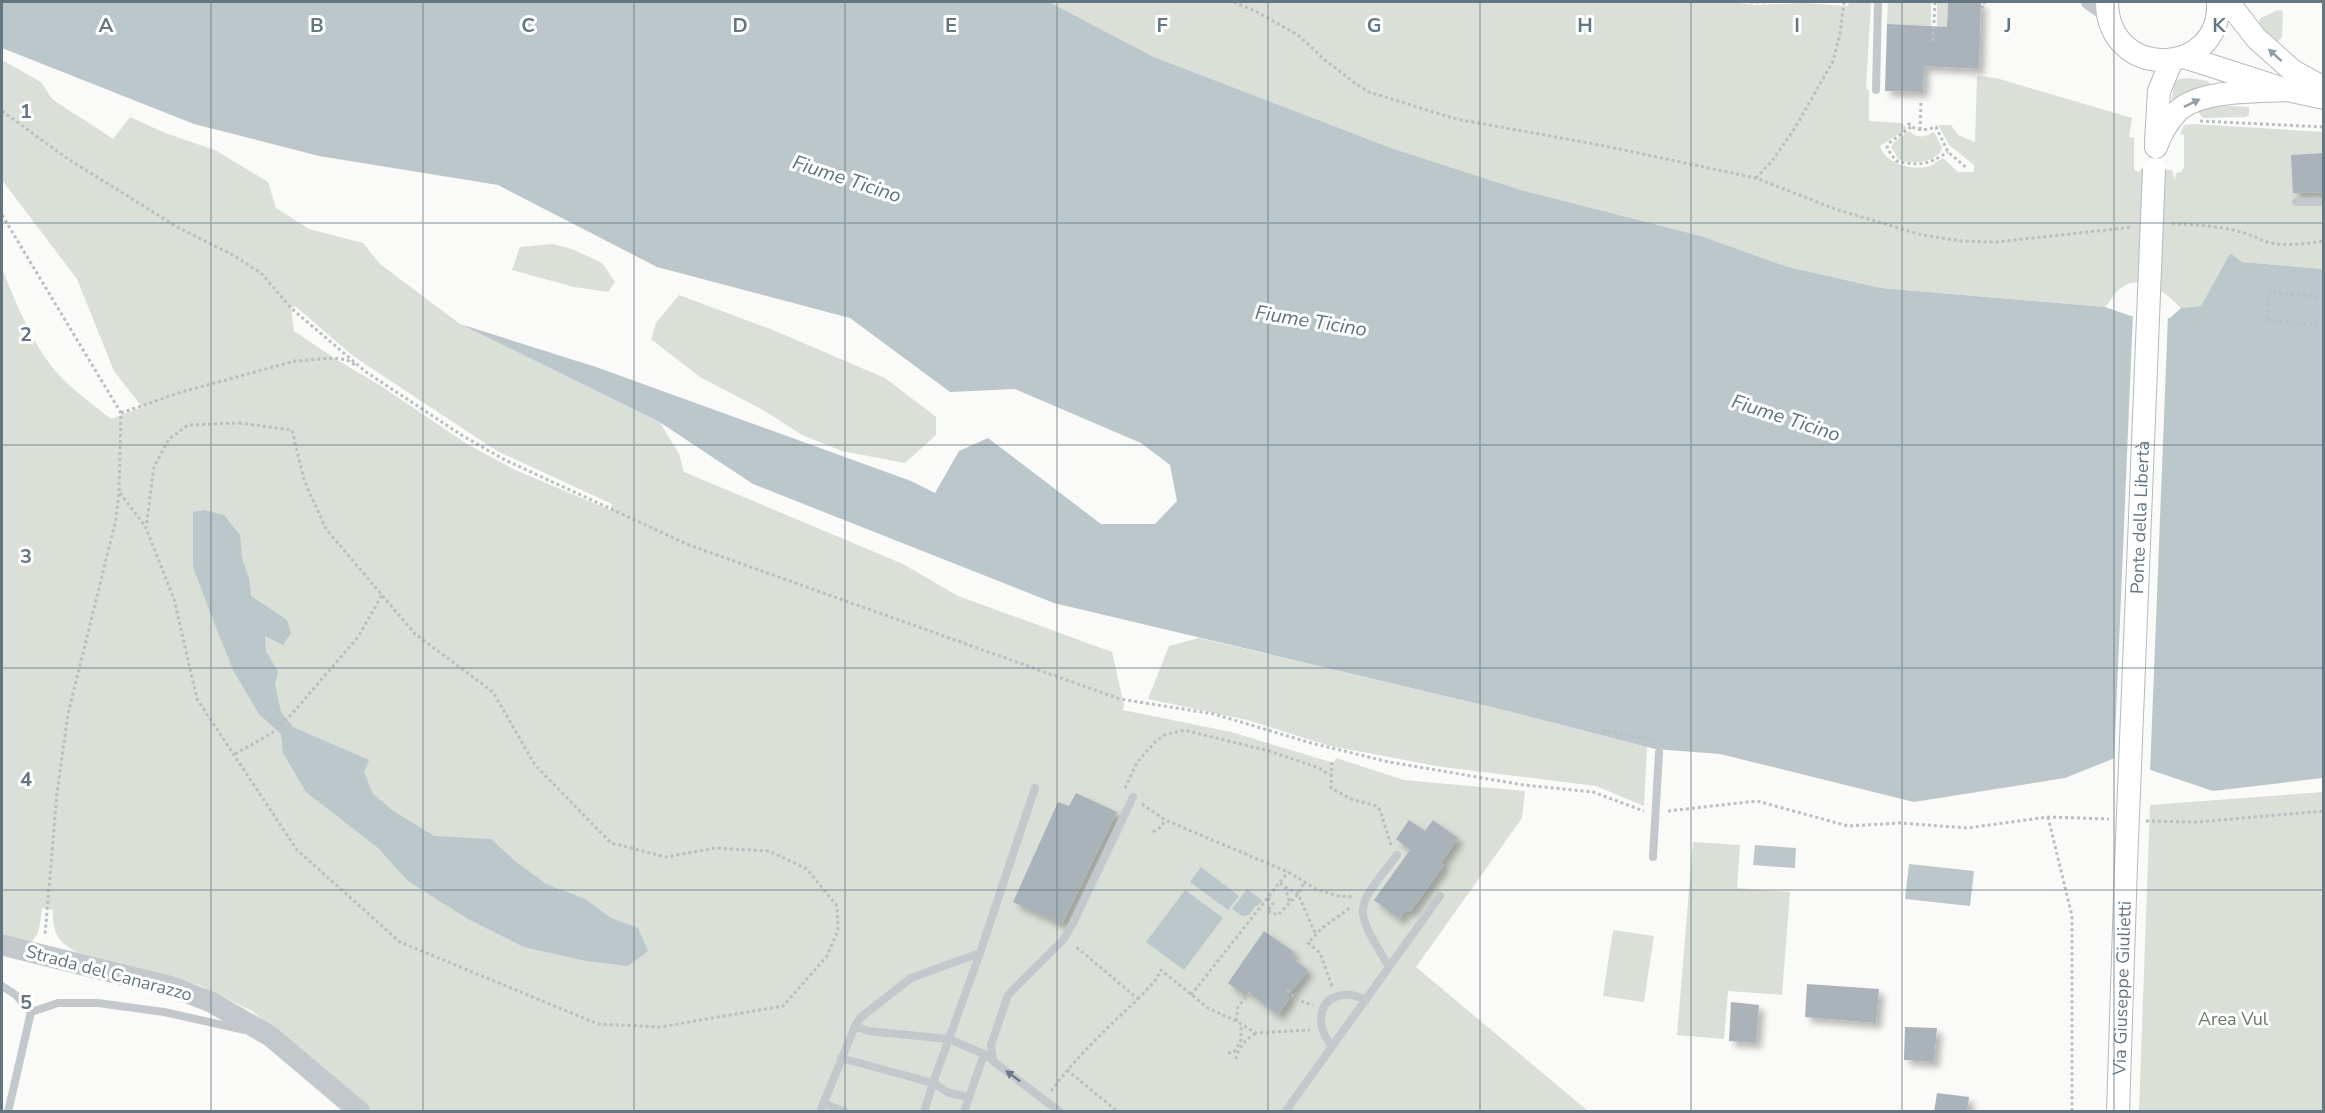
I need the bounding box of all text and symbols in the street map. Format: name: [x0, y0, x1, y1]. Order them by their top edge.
text: A: [99, 12, 114, 39]
text: B: [310, 12, 324, 39]
text: C: [521, 12, 535, 39]
text: D: [732, 12, 748, 39]
text: E: [945, 12, 957, 39]
text: F: [1156, 12, 1168, 39]
text: G: [1367, 12, 1381, 39]
text: H: [1577, 12, 1593, 39]
text: I: [1794, 12, 1800, 39]
text: J: [2003, 12, 2012, 39]
text: K: [2212, 12, 2226, 39]
one-way arrow: [2268, 49, 2283, 62]
text: 1: [20, 98, 32, 125]
one-way arrow: [2184, 99, 2201, 108]
water label: Fiume Ticino: [789, 149, 905, 209]
water label: Fiume Ticino: [1253, 299, 1369, 343]
text: 2: [20, 321, 32, 348]
water label: Fiume Ticino: [1728, 388, 1844, 448]
street label: Ponte della Libertà: [2125, 440, 2155, 594]
text: 3: [20, 543, 32, 570]
text: 4: [20, 766, 32, 793]
street label: Via Giuseppe Giulietti: [2107, 900, 2137, 1077]
street label: Strada del Canarazzo: [23, 939, 195, 1007]
text: 5: [20, 989, 32, 1016]
park label: Area Vul: [2198, 1007, 2269, 1031]
one-way arrow: [1006, 1070, 1022, 1082]

